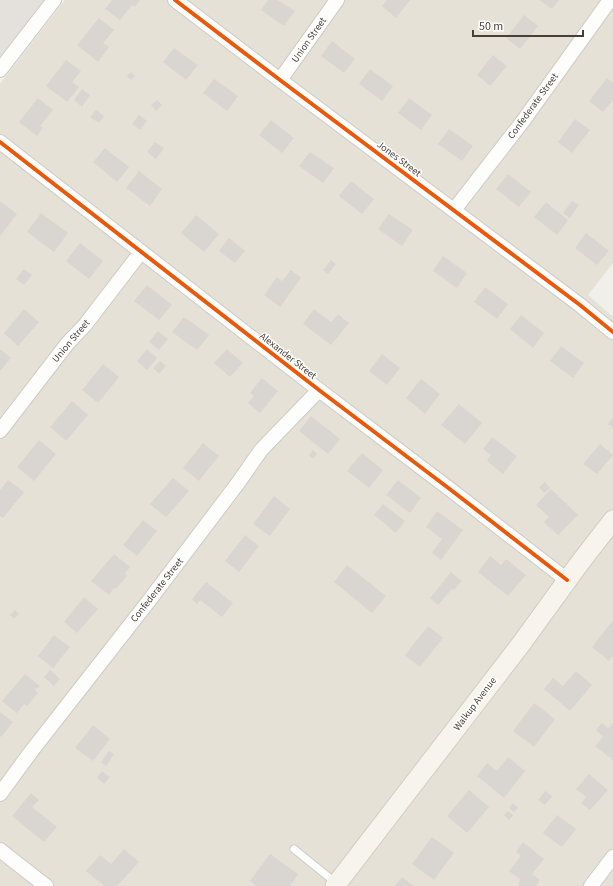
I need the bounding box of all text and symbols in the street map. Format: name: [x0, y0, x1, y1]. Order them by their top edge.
scale bar: [473, 12, 583, 38]
street label: Union Street: [288, 14, 330, 65]
text: 50 m: [479, 18, 503, 35]
street label: Confederate Street: [504, 70, 562, 142]
street label: Jones Street: [374, 138, 424, 181]
street label: Union Street: [49, 316, 94, 366]
street label: Alexander Street: [257, 329, 320, 383]
street label: Confederate Street: [127, 554, 187, 625]
street label: Walkup Avenue: [450, 674, 500, 734]

